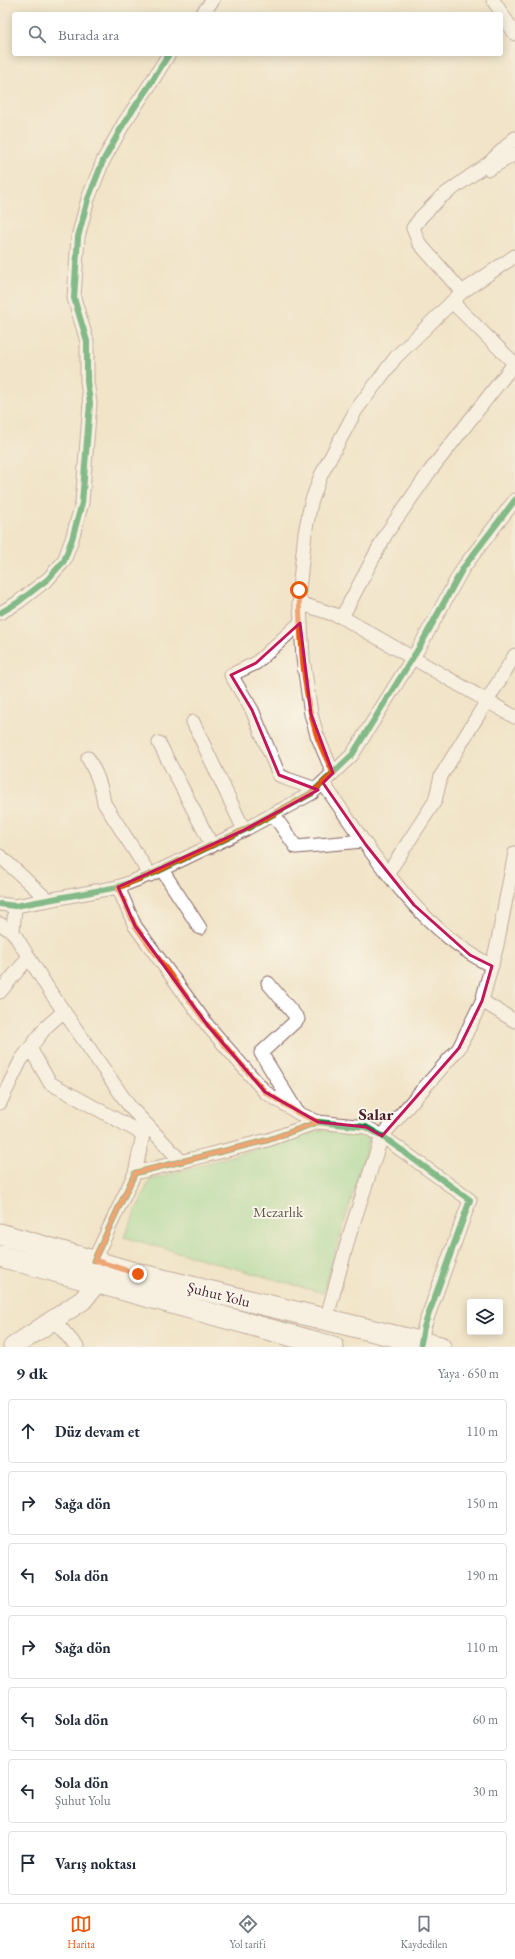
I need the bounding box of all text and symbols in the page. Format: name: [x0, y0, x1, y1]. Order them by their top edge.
search box: [12, 12, 503, 56]
icon: search: [26, 23, 48, 45]
text: Burada ara: [58, 25, 119, 44]
route start: [290, 581, 308, 599]
district label: Salar: [358, 1103, 394, 1125]
park label: Mezarlık: [253, 1202, 304, 1221]
route end: [129, 1265, 147, 1283]
street label: Şuhut Yolu: [186, 1277, 252, 1311]
map controls: [467, 1299, 503, 1335]
button: layers: [467, 1299, 503, 1335]
text: 9 dk: [16, 1362, 48, 1384]
text: Yaya · 650 m: [438, 1365, 499, 1382]
icon: ahead: [17, 1420, 39, 1442]
text: Düz devam et: [55, 1422, 140, 1441]
text: 110 m: [467, 1423, 498, 1440]
icon: right: [17, 1492, 39, 1514]
text: Sağa dön: [55, 1494, 111, 1513]
text: 150 m: [467, 1495, 498, 1512]
icon: left: [17, 1564, 39, 1586]
text: Sola dön: [55, 1566, 108, 1585]
text: 190 m: [467, 1567, 498, 1584]
icon: right: [17, 1636, 39, 1658]
text: Sağa dön: [55, 1638, 111, 1657]
text: 110 m: [467, 1639, 498, 1656]
icon: left: [17, 1708, 39, 1730]
text: Sola dön: [55, 1710, 108, 1729]
text: 60 m: [473, 1711, 498, 1728]
text: Sola dön: [55, 1773, 108, 1792]
icon: left: [17, 1780, 39, 1802]
text: 30 m: [473, 1783, 498, 1800]
text: Şuhut Yolu: [55, 1792, 111, 1809]
icon: arrive: [17, 1852, 39, 1874]
text: Varış noktası: [55, 1854, 136, 1873]
tab: Harita: [67, 1913, 95, 1951]
tab: Yol tarifi: [229, 1913, 266, 1951]
tab: Kaydedilen: [401, 1913, 448, 1951]

